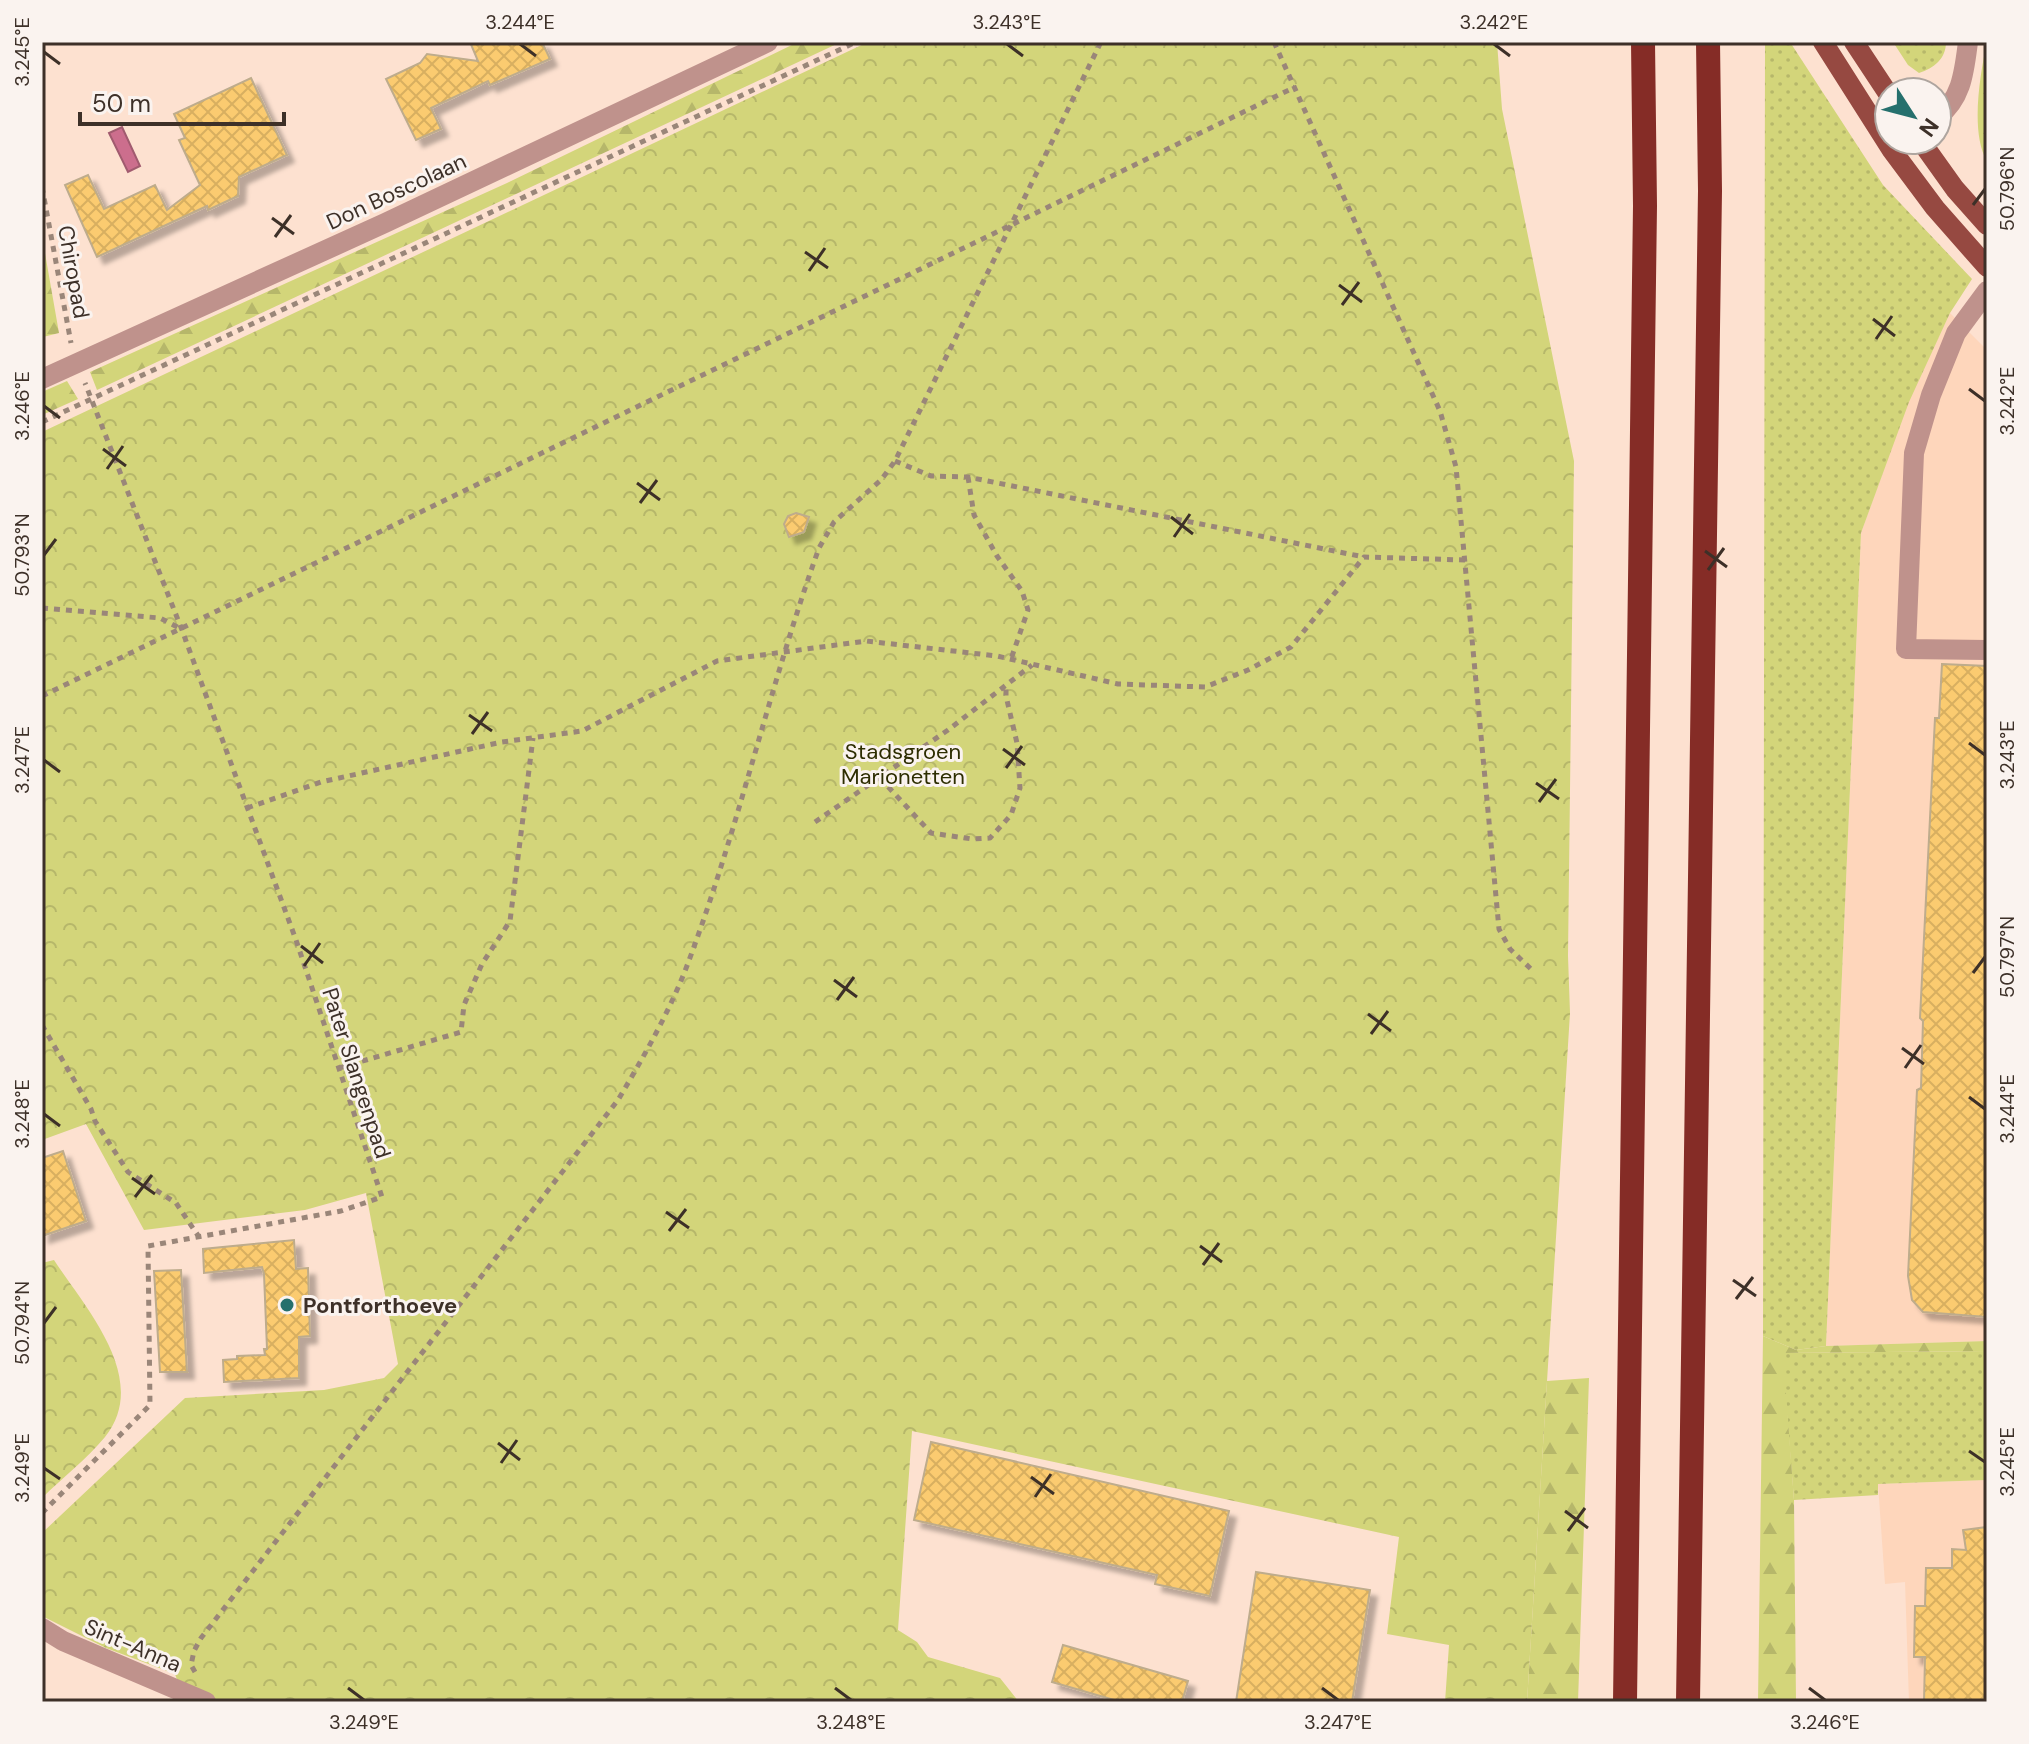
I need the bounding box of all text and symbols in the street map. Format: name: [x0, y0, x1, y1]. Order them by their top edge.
text: 3.244°E: [485, 9, 555, 35]
text: 3.243°E: [972, 9, 1042, 35]
text: 3.242°E: [1460, 9, 1528, 35]
text: 3.245°E: [9, 17, 35, 87]
scale bar: [80, 76, 284, 126]
north arrow: [1873, 76, 1953, 156]
text: 50 m: [92, 88, 151, 119]
text: N: [1912, 112, 1945, 142]
street label: Don Boscolaan: [322, 146, 471, 237]
text: 50.796°N: [1994, 147, 2020, 231]
street label: Chiropad: [51, 223, 96, 321]
text: 3.242°E: [1994, 367, 2020, 435]
text: 3.246°E: [9, 371, 35, 441]
text: 50.793°N: [9, 513, 35, 597]
text: 3.243°E: [1994, 720, 2020, 790]
text: 3.247°E: [9, 726, 35, 794]
park label: Stadsgroen Marionetten: [841, 737, 965, 791]
text: 50.797°N: [1994, 916, 2020, 998]
street label: Pater Slangenpad: [315, 984, 398, 1162]
text: 3.244°E: [1994, 1074, 2020, 1144]
text: 3.248°E: [9, 1079, 35, 1149]
text: 50.794°N: [9, 1281, 35, 1365]
place label: Pontforthoeve: [303, 1291, 457, 1320]
marker: Pontforthoeve: [278, 1296, 296, 1314]
text: 3.245°E: [1994, 1427, 2020, 1497]
text: 3.249°E: [9, 1433, 35, 1503]
street label: Sint-Anna: [80, 1612, 186, 1679]
text: 3.249°E: [329, 1709, 399, 1735]
text: 3.248°E: [816, 1709, 886, 1735]
text: 3.247°E: [1304, 1709, 1372, 1735]
text: 3.246°E: [1790, 1709, 1860, 1735]

